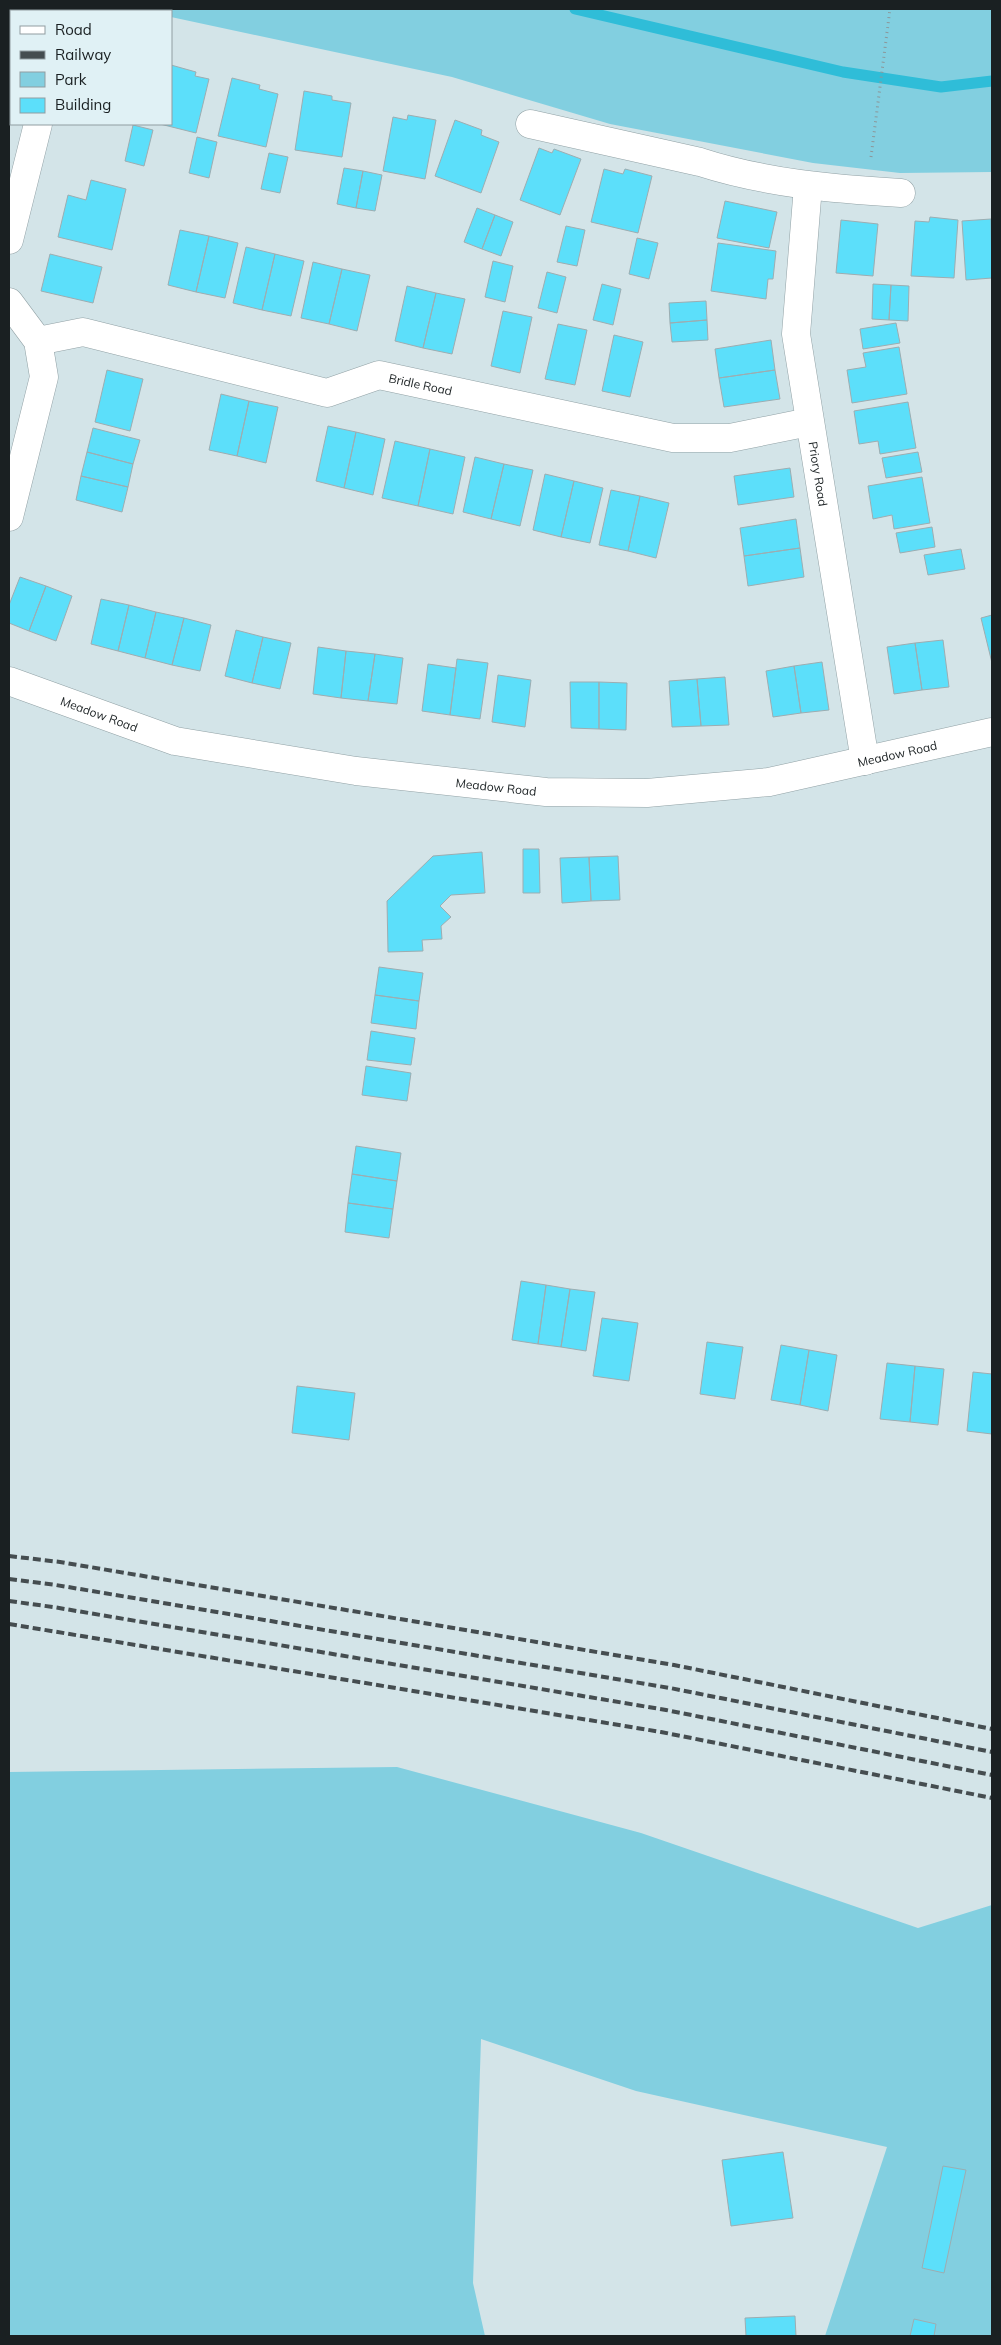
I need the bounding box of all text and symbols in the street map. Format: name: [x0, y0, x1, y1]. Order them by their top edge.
legend: [10, 10, 172, 125]
text: Road: [55, 20, 92, 39]
text: Railway: [55, 45, 111, 64]
text: Park: [55, 70, 87, 89]
text: Building: [55, 95, 111, 114]
street label: Bridle Road: [387, 370, 454, 398]
street label: Priory Road: [806, 440, 831, 507]
street label: Meadow Road: [59, 693, 140, 734]
street label: Meadow Road: [856, 737, 938, 769]
street label: Meadow Road: [455, 775, 537, 798]

